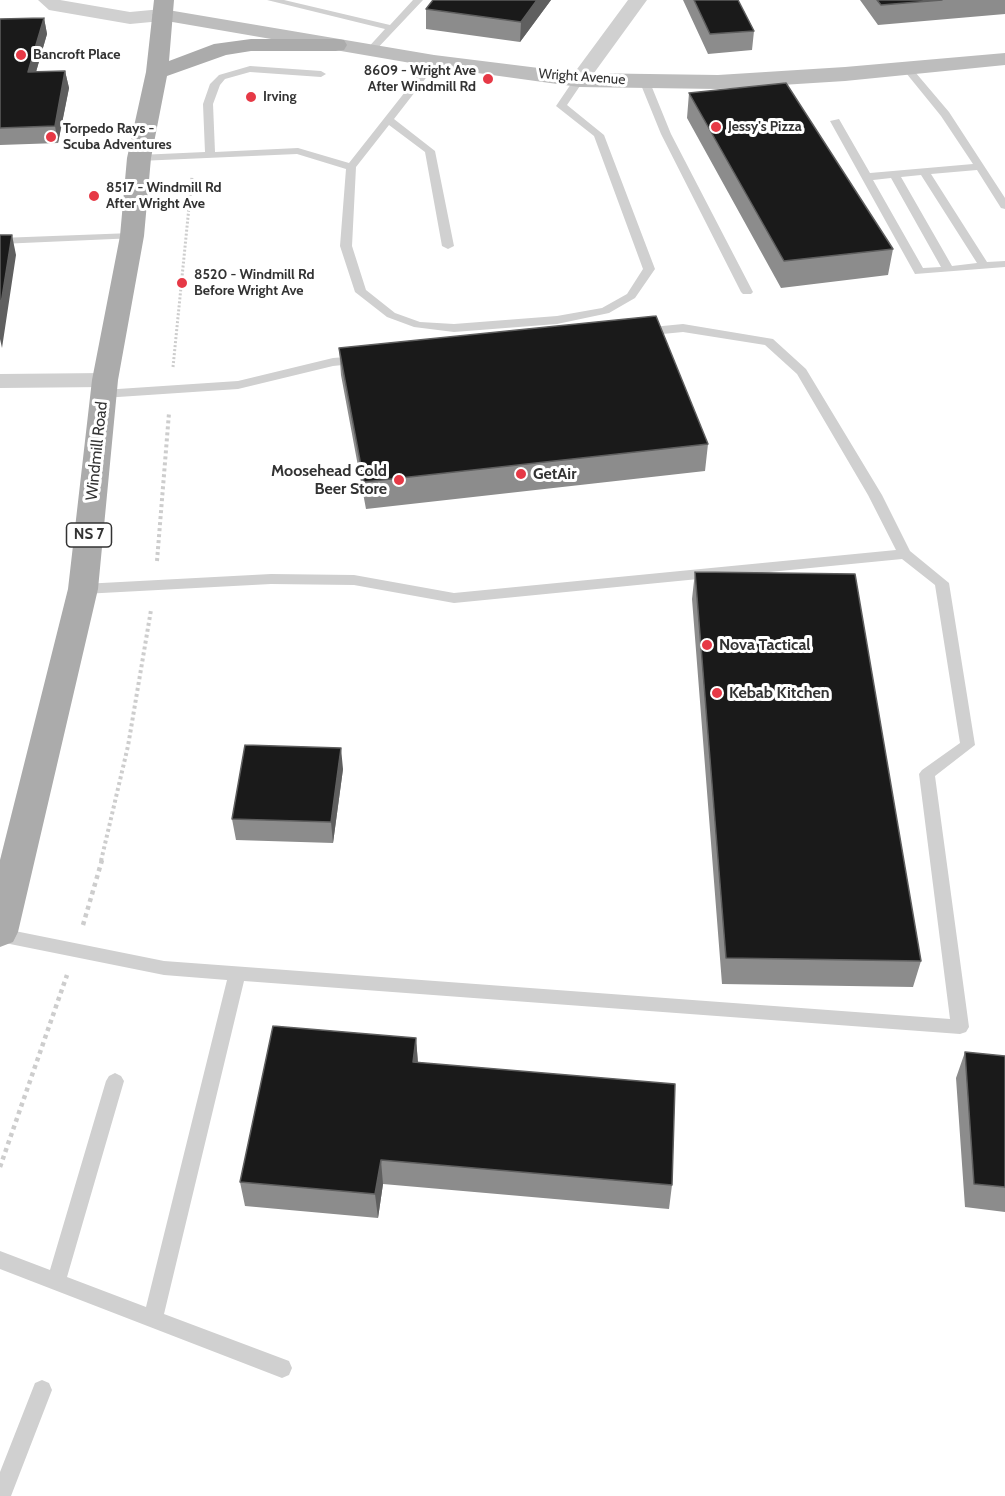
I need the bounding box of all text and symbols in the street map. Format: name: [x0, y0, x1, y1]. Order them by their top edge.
place label: Bancroft Place: [33, 47, 120, 63]
marker: Bancroft Place: [14, 48, 28, 62]
place label: 8609 - Wright Ave After Windmill Rd: [364, 63, 476, 96]
street label: Wright Avenue: [538, 66, 626, 88]
marker: 8609 - Wright Ave After Windmill Rd: [481, 72, 495, 86]
place label: Irving: [263, 89, 296, 105]
marker: Irving: [244, 90, 258, 104]
place label: Jessy's Pizza: [728, 119, 802, 135]
marker: Jessy's Pizza: [709, 120, 723, 134]
place label: Torpedo Rays - Scuba Adventures: [63, 121, 172, 154]
marker: Torpedo Rays - Scuba Adventures: [44, 130, 58, 144]
place label: 8517 - Windmill Rd After Wright Ave: [106, 180, 221, 212]
marker: 8517 - Windmill Rd After Wright Ave: [87, 189, 101, 203]
place label: 8520 - Windmill Rd Before Wright Ave: [194, 267, 314, 300]
marker: 8520 - Windmill Rd Before Wright Ave: [175, 276, 189, 290]
street label: Windmill Road: [82, 400, 112, 502]
place label: Moosehead Cold Beer Store: [271, 461, 387, 499]
place label: GetAir: [533, 464, 576, 484]
marker: GetAir: [514, 467, 528, 481]
marker: Moosehead Cold Beer Store: [392, 473, 406, 487]
road number: NS 7: [66, 523, 112, 547]
place label: Nova Tactical: [719, 635, 811, 655]
marker: Nova Tactical: [700, 638, 714, 652]
place label: Kebab Kitchen: [729, 683, 830, 703]
marker: Kebab Kitchen: [710, 686, 724, 700]

